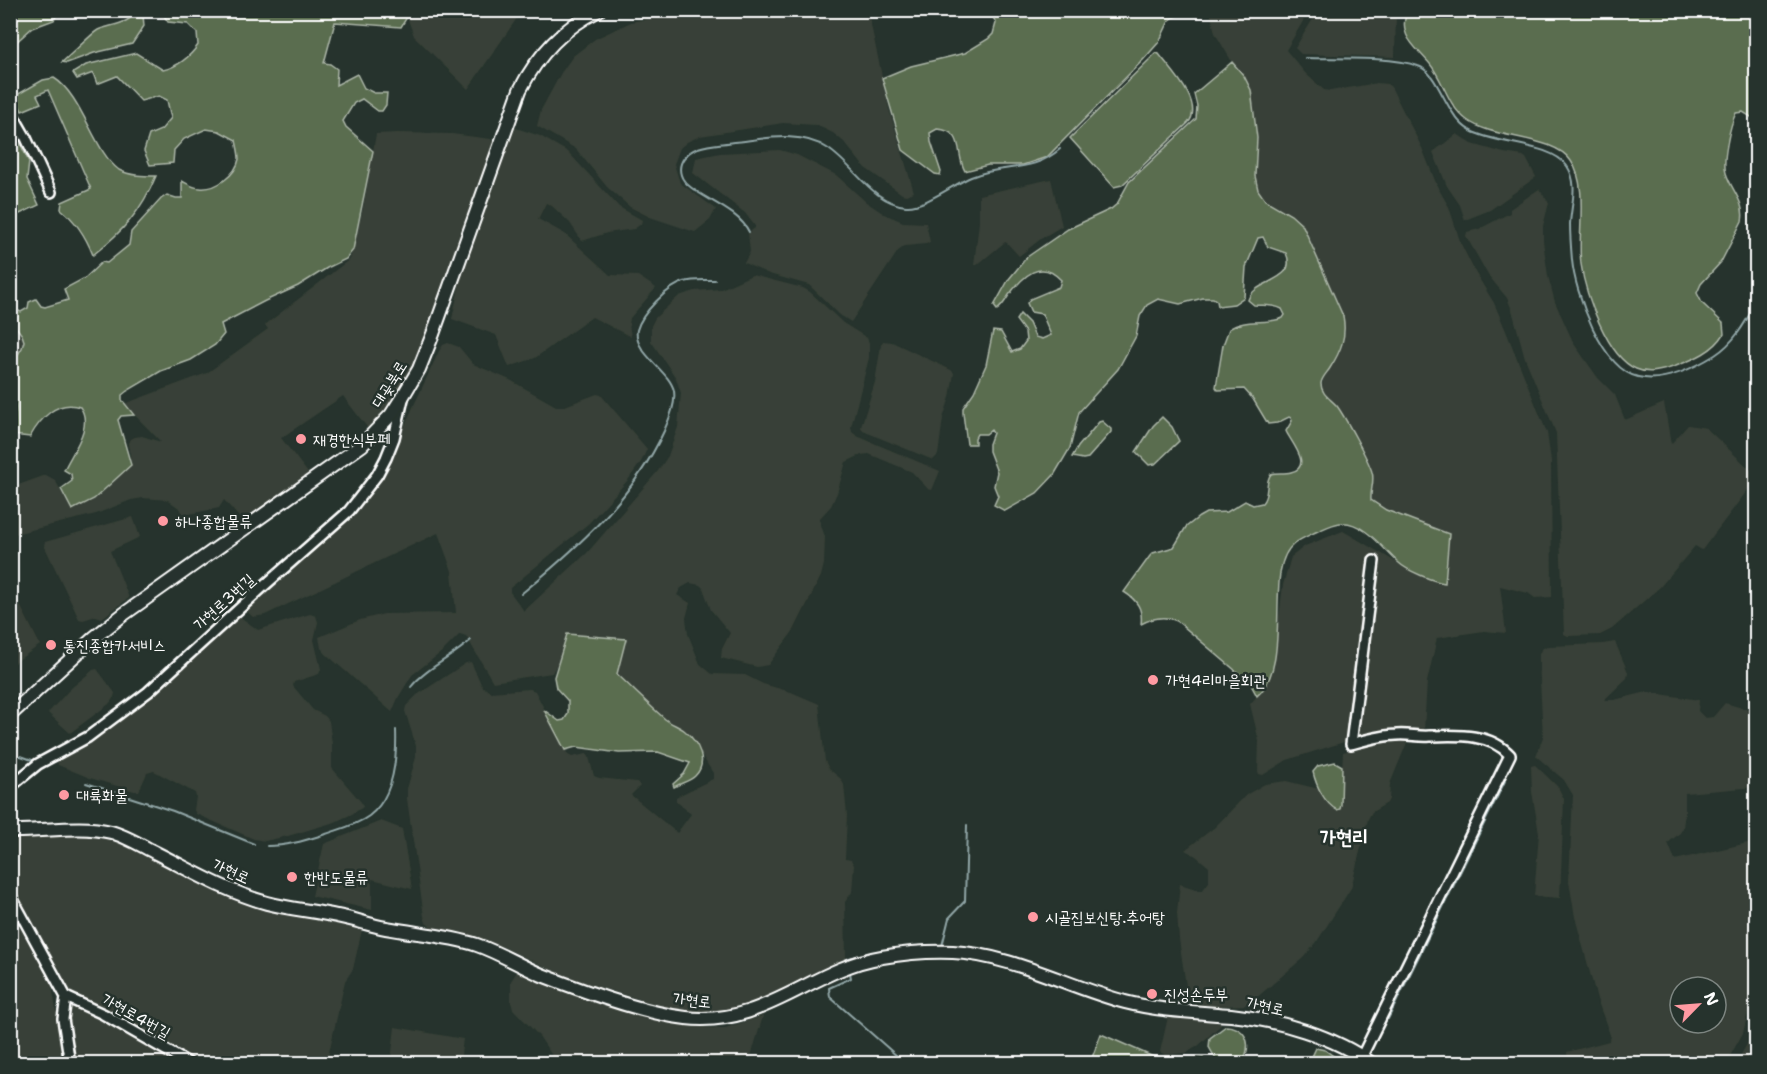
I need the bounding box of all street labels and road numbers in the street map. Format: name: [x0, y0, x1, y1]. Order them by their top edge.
street label: 대곶북로: [366, 357, 412, 411]
street label: 가현로3번길: [189, 569, 259, 635]
street label: 가현로: [209, 854, 253, 888]
street label: 가현로4번길: [98, 988, 174, 1044]
street label: 가현로: [672, 988, 712, 1012]
street label: 가현로: [1244, 992, 1286, 1020]

